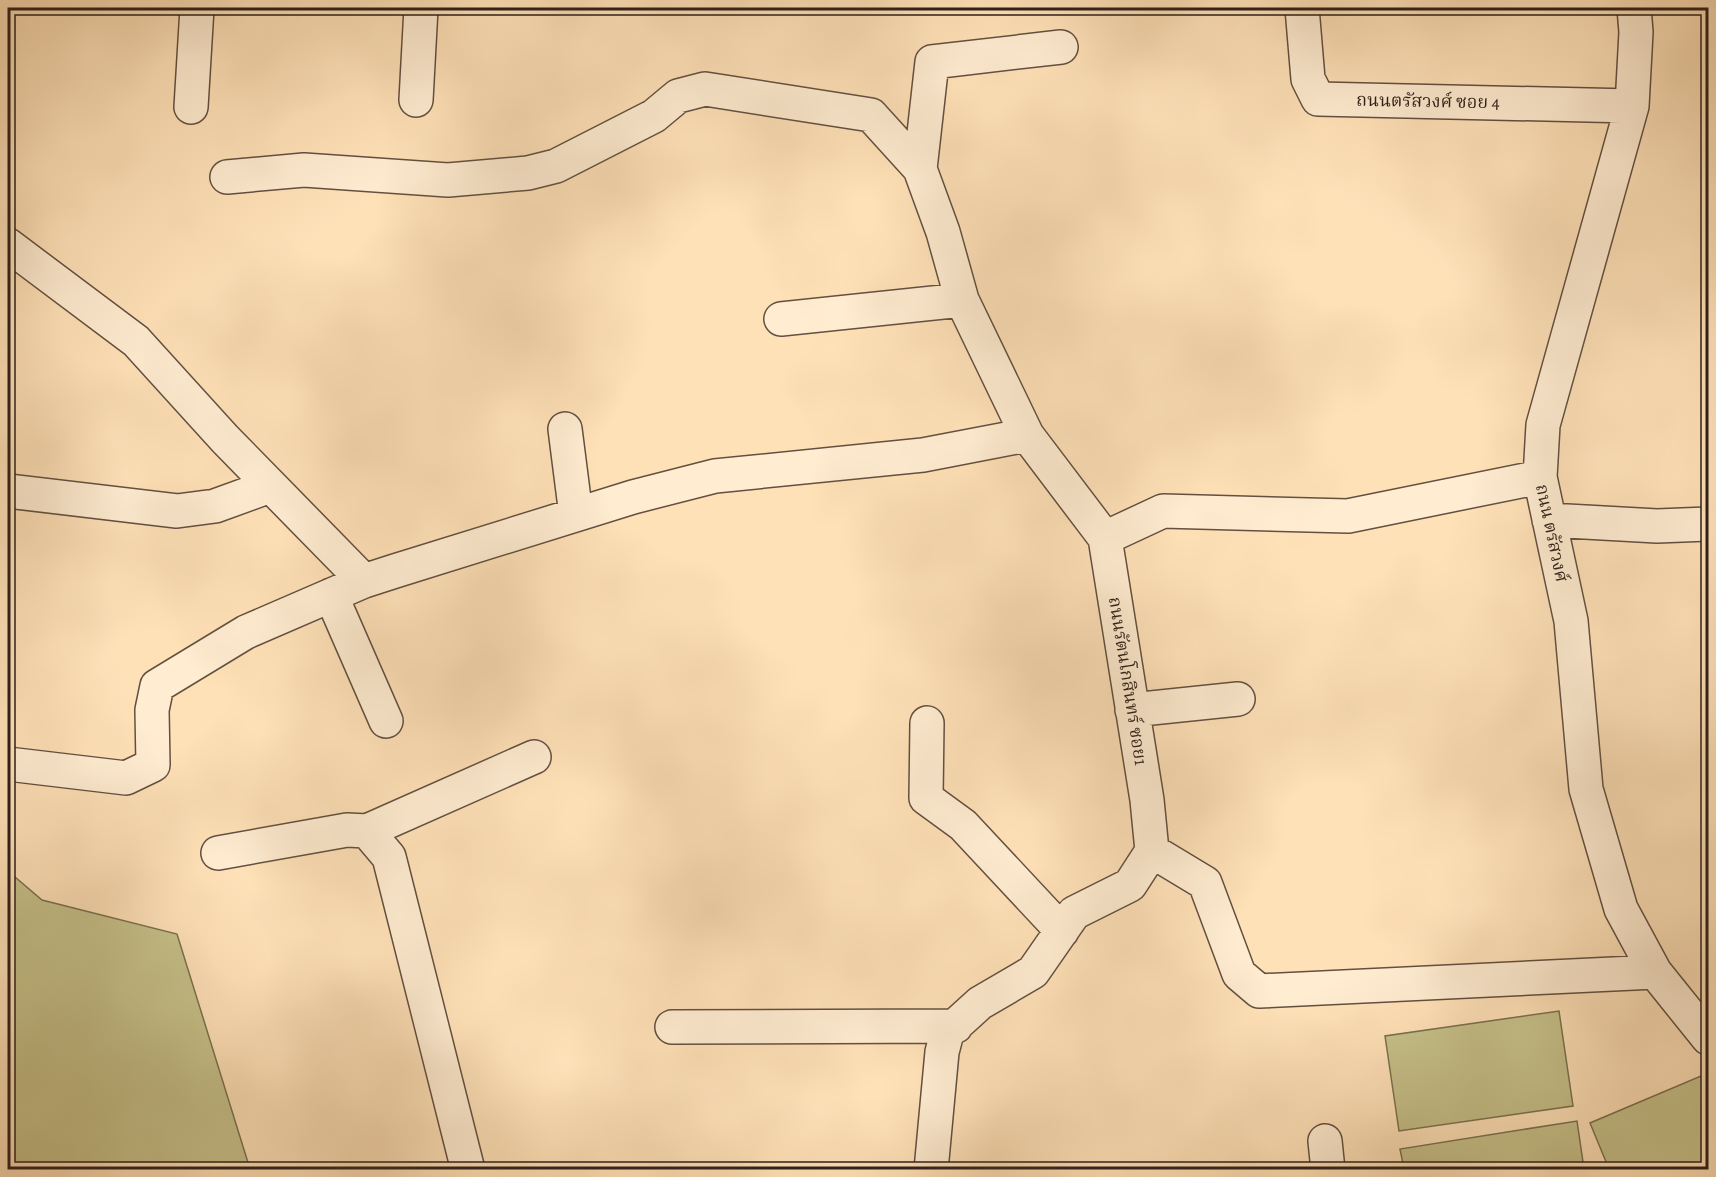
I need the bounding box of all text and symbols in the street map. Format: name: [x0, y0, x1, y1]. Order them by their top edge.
street label: ถนนตรัสวงศ์ ซอย 4: [1356, 88, 1500, 114]
street label: ถนน ตรัสวงศ์: [1530, 482, 1574, 585]
street label: ถนนรัตนโกสินทร์ ซอย1: [1103, 595, 1154, 767]

